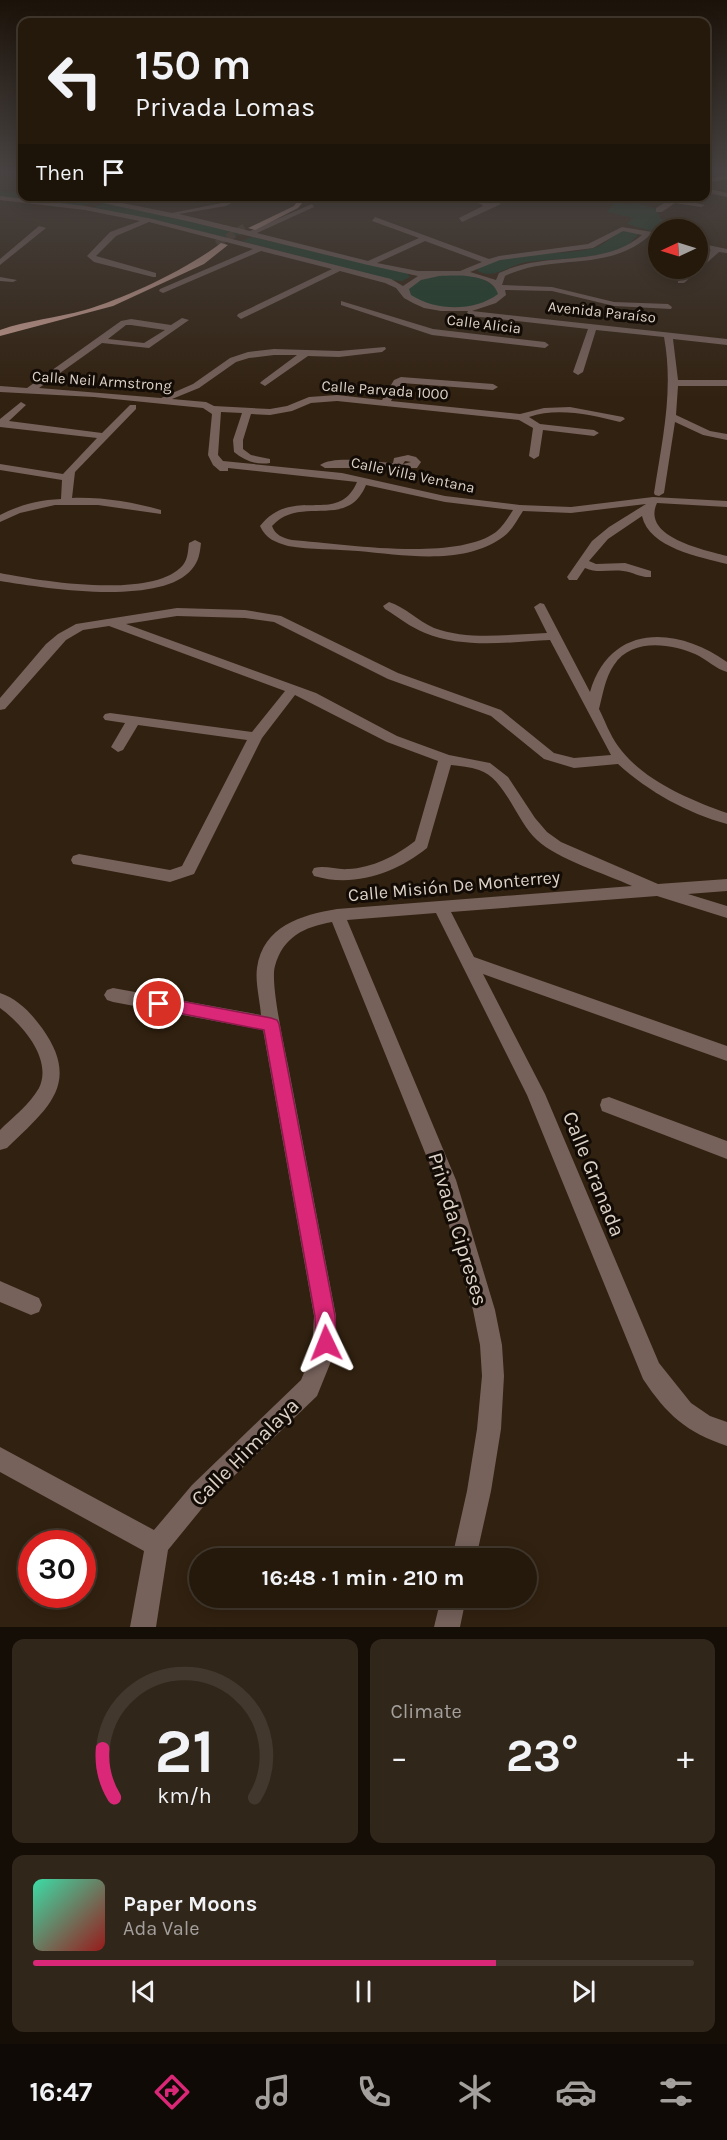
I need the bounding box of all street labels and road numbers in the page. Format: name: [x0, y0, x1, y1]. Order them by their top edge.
street label: Avenida Paraíso: [547, 297, 657, 327]
street label: Calle Alicia: [446, 311, 522, 337]
street label: Calle Neil Armstrong: [32, 367, 173, 395]
street label: Calle Parvada 1000: [321, 377, 449, 403]
street label: Calle Villa Ventana: [349, 453, 477, 497]
street label: Calle Misión De Monterrey: [347, 866, 562, 906]
street label: Calle Granada: [558, 1108, 630, 1240]
street label: Privada Cipreses: [423, 1149, 493, 1309]
street label: Calle Himalaya: [186, 1393, 304, 1511]

